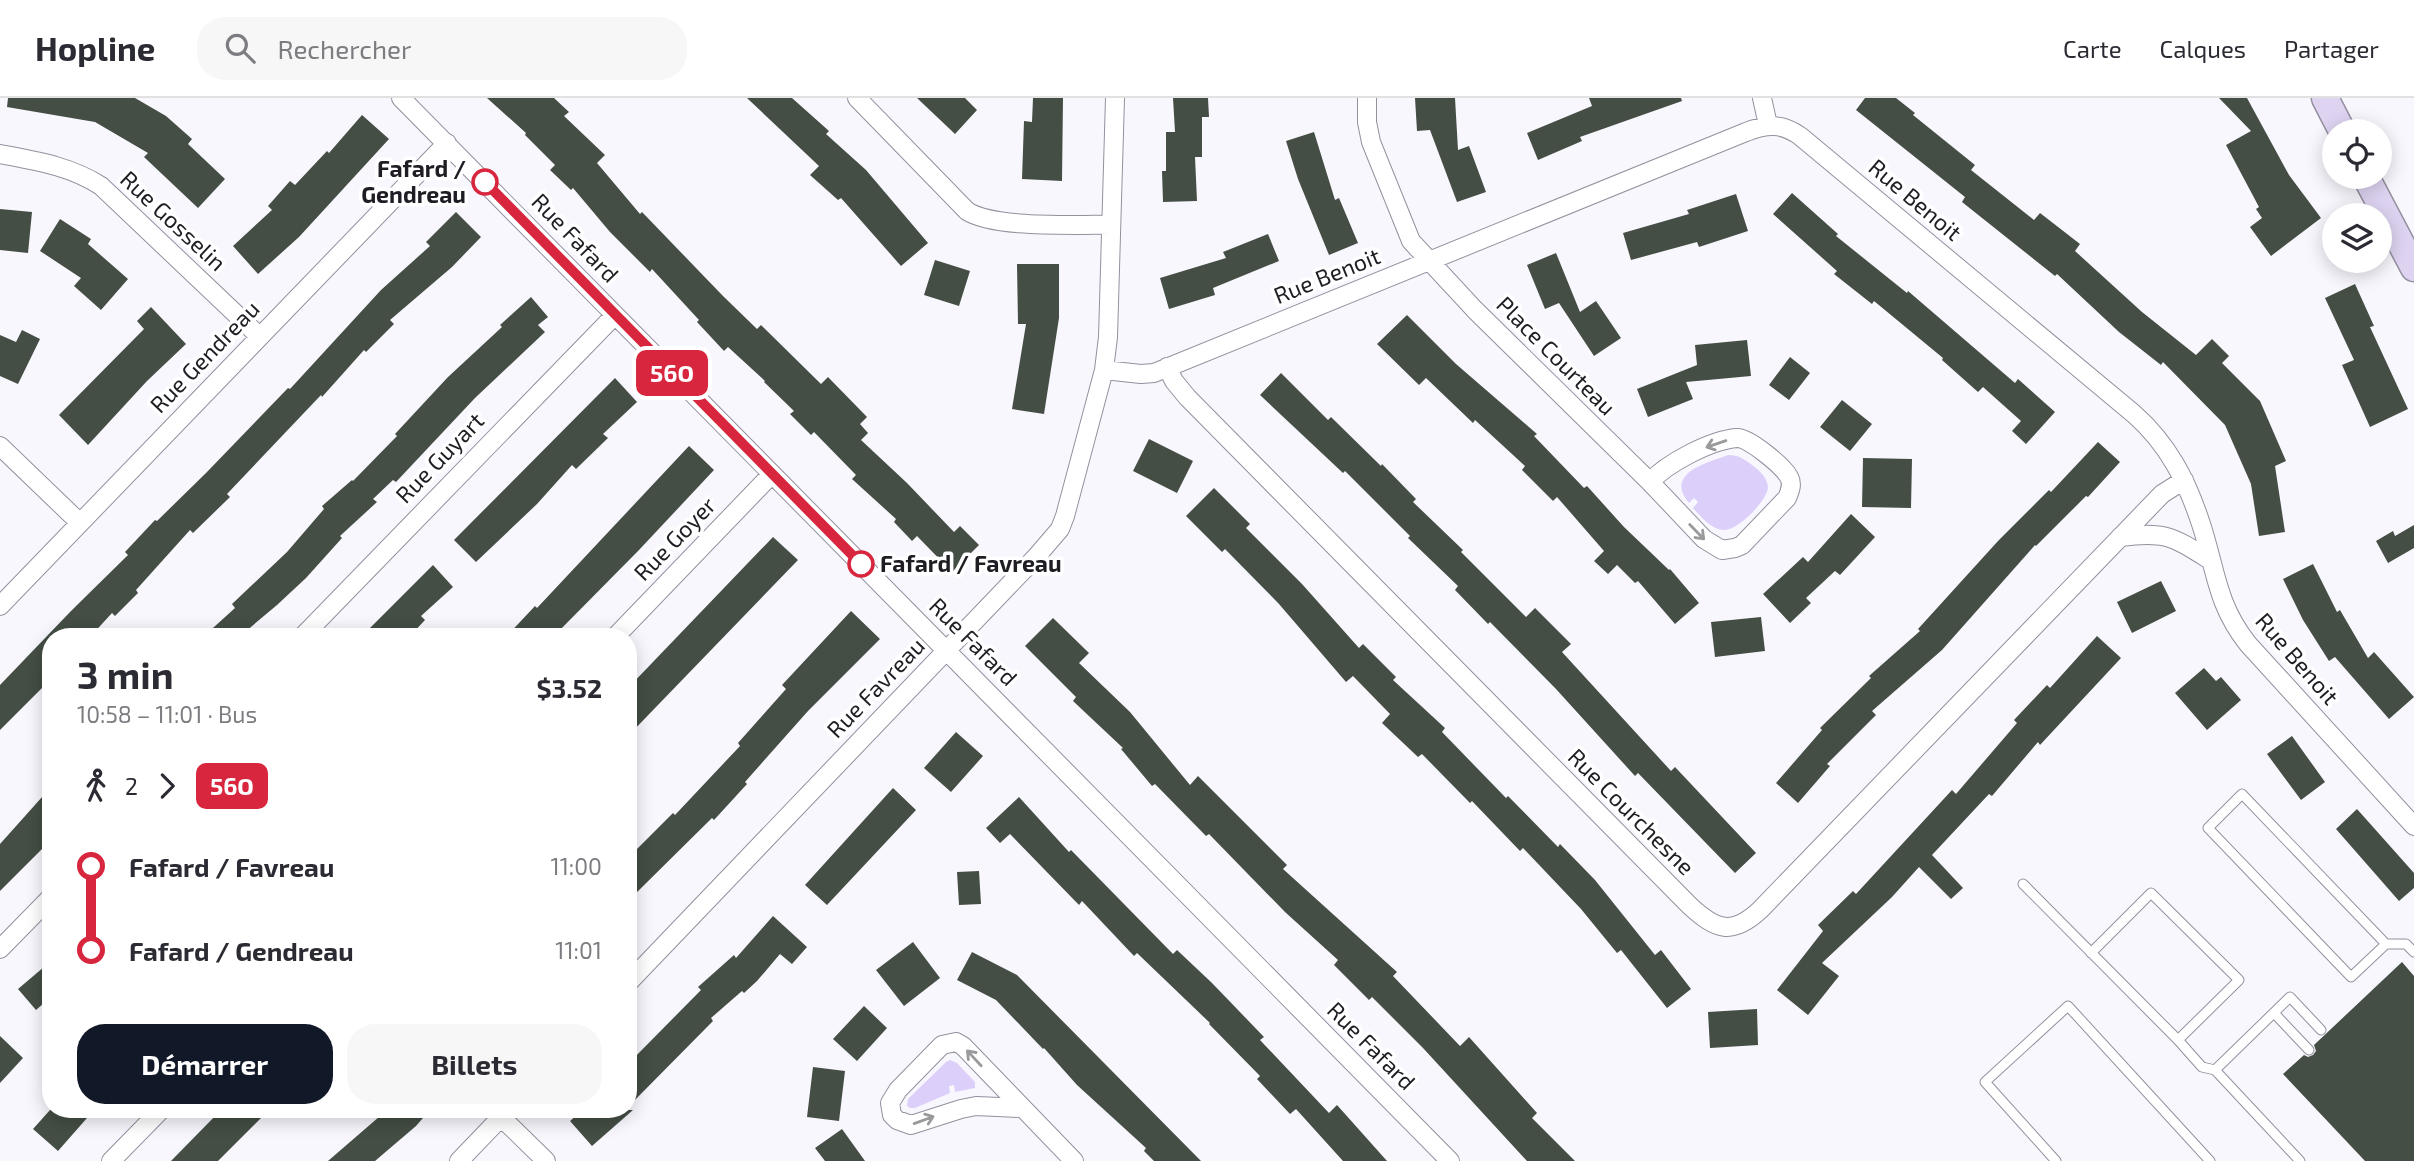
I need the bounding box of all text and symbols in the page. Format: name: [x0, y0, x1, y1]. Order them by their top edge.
search box: [197, 17, 687, 80]
text: Hopline: [35, 28, 155, 68]
icon: search: [221, 29, 259, 67]
text: Rechercher: [277, 33, 411, 64]
text: Carte: [2063, 34, 2122, 63]
text: Calques: [2160, 34, 2246, 63]
text: Partager: [2284, 34, 2379, 63]
map controls: [2322, 119, 2392, 273]
button: locate: [2322, 119, 2392, 189]
street label: Rue Benoit: [1864, 152, 1968, 246]
place label: Fafard / Gendreau: [361, 154, 466, 208]
street label: Rue Gosselin: [115, 164, 232, 276]
marker: Fafard / Gendreau: [472, 169, 498, 195]
street label: Rue Fafard: [526, 187, 625, 288]
button: layers: [2322, 203, 2392, 273]
street label: Rue Benoit: [1269, 241, 1384, 309]
street label: Place Courteau: [1491, 290, 1622, 421]
street label: Rue Gendreau: [144, 294, 265, 418]
line badge: 56O: [632, 350, 712, 396]
text: 56O: [650, 358, 694, 387]
street label: Rue Guyart: [389, 406, 489, 508]
one-way arrow: [1706, 439, 1728, 451]
street label: Rue Goyer: [627, 491, 721, 586]
one-way arrow: [1688, 523, 1705, 540]
place label: Fafard / Favreau: [880, 549, 1062, 577]
marker: Fafard / Favreau: [848, 551, 874, 577]
street label: Rue Fafard: [924, 591, 1024, 691]
street label: Rue Benoit: [2250, 607, 2345, 710]
street label: Rue Favreau: [821, 631, 930, 743]
text: 3 min: [77, 651, 174, 697]
text: $3.52: [536, 672, 602, 703]
text: 10:58 – 11:01 · Bus: [77, 700, 257, 728]
street label: Rue Courchesne: [1563, 742, 1701, 880]
icon: walk: [77, 767, 115, 805]
icon: forward: [148, 767, 186, 805]
text: 56O: [210, 771, 254, 800]
text: 2: [125, 772, 138, 800]
text: Fafard / Favreau: [129, 851, 334, 882]
text: 11:00: [551, 852, 602, 880]
text: Fafard / Gendreau: [129, 935, 354, 966]
text: 11:01: [555, 936, 602, 964]
street label: Rue Fafard: [1322, 995, 1422, 1095]
button: Démarrer: [77, 1024, 333, 1104]
button: Billets: [347, 1024, 602, 1104]
one-way arrow: [966, 1049, 982, 1067]
one-way arrow: [913, 1113, 935, 1125]

